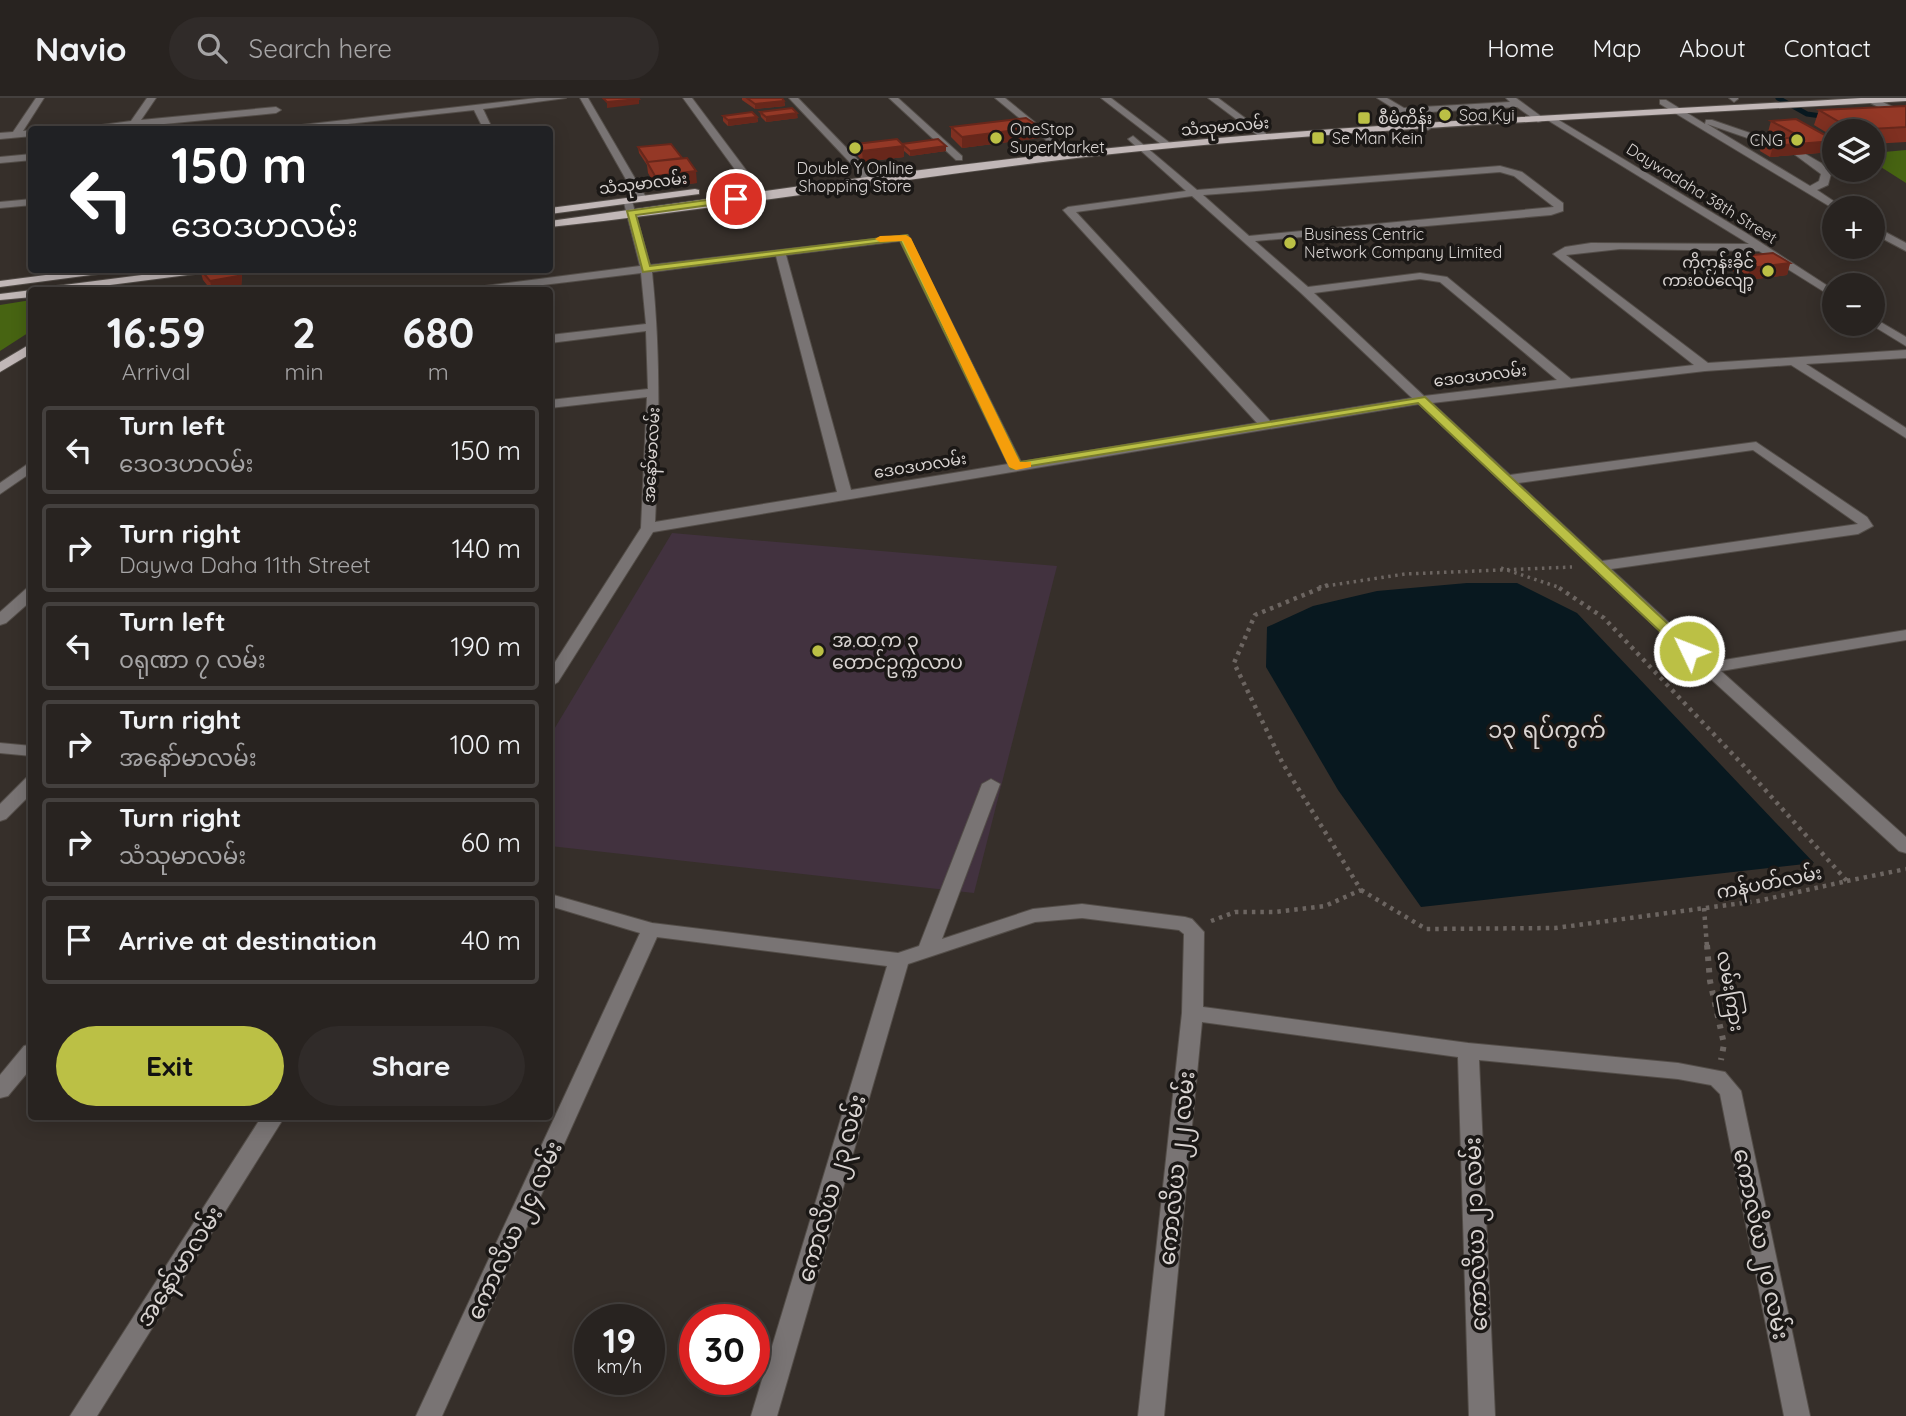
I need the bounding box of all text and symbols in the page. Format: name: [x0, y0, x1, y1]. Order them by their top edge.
search box: [169, 17, 659, 80]
text: Navio: [35, 28, 127, 69]
icon: search: [193, 29, 231, 67]
text: Search here: [249, 32, 392, 65]
text: Home: [1487, 33, 1554, 63]
text: Map: [1592, 33, 1641, 63]
text: About: [1679, 33, 1746, 63]
text: Contact: [1784, 33, 1871, 63]
place label: Soa Kyi: [1459, 105, 1515, 125]
place label: စီမံကိန်း: [1378, 107, 1432, 132]
marker: Soa Kyi: [1437, 107, 1453, 123]
marker: စီမံကိန်း: [1356, 110, 1372, 126]
street label: သံသုမာလမ်း: [1180, 111, 1270, 145]
place label: OneStop SuperMarket: [1010, 119, 1105, 157]
map controls: [1822, 119, 1885, 336]
button: layers: [1822, 119, 1885, 182]
place label: Se Man Kein: [1332, 128, 1423, 148]
marker: OneStop SuperMarket: [988, 130, 1004, 146]
marker: Se Man Kein: [1310, 130, 1326, 146]
place label: CNG: [1750, 130, 1783, 150]
marker: CNG: [1789, 132, 1805, 148]
text: 150 m: [171, 134, 307, 195]
street label: Daywadaha 38th Street: [1623, 138, 1781, 248]
marker: Double Y Online Shopping Store: [847, 140, 863, 156]
icon: left: [56, 154, 147, 245]
place label: Double Y Online Shopping Store: [796, 158, 914, 196]
street label: သံသုမာလမ်း: [598, 167, 689, 203]
pin: [706, 169, 766, 229]
icon: arrive: [717, 180, 755, 218]
button: +: [1822, 196, 1885, 259]
text: ဒေဝဒဟလမ်း: [171, 205, 358, 245]
place label: Business Centric Network Company Limited: [1304, 224, 1502, 262]
marker: Business Centric Network Company Limited: [1282, 235, 1298, 251]
place label: ကိုထွန်းခိုင် ကားဝပ်လျော့: [1662, 251, 1754, 294]
marker: ကိုထွန်းခိုင် ကားဝပ်လျော့: [1760, 263, 1776, 279]
button: −: [1822, 273, 1885, 336]
text: 16:59: [107, 306, 206, 359]
text: 2: [292, 306, 316, 359]
text: 680: [402, 306, 474, 359]
text: Arrival: [122, 357, 191, 386]
text: min: [284, 357, 324, 386]
text: m: [428, 357, 449, 386]
street label: ဒေဝဒဟလမ်း: [1432, 358, 1528, 391]
street label: အနော်မာလမ်း: [638, 407, 667, 504]
text: Turn left: [119, 409, 226, 442]
icon: left: [60, 431, 98, 469]
text: 150 m: [451, 434, 521, 467]
street label: ဒေဝဒဟလမ်း: [872, 447, 968, 482]
text: ဒေဝဒဟလမ်း: [119, 449, 253, 478]
text: Turn right: [119, 517, 241, 550]
icon: right: [60, 529, 98, 567]
text: 140 m: [452, 532, 521, 565]
text: Daywa Daha 11th Street: [119, 550, 371, 579]
text: Turn left: [119, 605, 226, 638]
position arrow: [1652, 614, 1726, 688]
icon: left: [60, 627, 98, 665]
place label: အ.ထ.က ၃ တောင်ဥက္ကလာပ: [832, 628, 963, 678]
text: 190 m: [451, 630, 521, 663]
marker: အ.ထ.က ၃ တောင်ဥက္ကလာပ: [810, 643, 826, 659]
text: ၀ရုဏာ ၇ လမ်း: [119, 645, 266, 674]
text: Turn right: [119, 703, 241, 736]
district label: ၁၃ ရပ်ကွက်: [1488, 714, 1606, 749]
icon: right: [60, 725, 98, 763]
text: 100 m: [450, 728, 521, 761]
text: အနော်မာလမ်း: [119, 743, 257, 772]
text: Turn right: [119, 801, 241, 834]
icon: right: [60, 823, 98, 861]
text: 60 m: [461, 826, 521, 859]
text: သံသုမာလမ်း: [119, 841, 246, 870]
street label: ကန်ပတ်လမ်း: [1714, 858, 1825, 908]
icon: arrive: [60, 921, 98, 959]
text: Arrive at destination: [119, 924, 377, 957]
text: 40 m: [461, 924, 521, 957]
street label: လမ်းကြား: [1708, 948, 1752, 1034]
button: Exit: [56, 1026, 284, 1106]
button: Share: [298, 1026, 525, 1106]
street label: ကောလိယ ၂၂ လမ်း: [1150, 1069, 1206, 1267]
street label: ကောလိယ ၂၃ လမ်း: [789, 1090, 876, 1287]
street label: ကောလိယ ၂၄ လမ်း: [459, 1136, 573, 1326]
street label: ကောလိယ ၂၁ လမ်း: [1456, 1136, 1498, 1332]
street label: ကောလိယ ၂၀ လမ်း: [1723, 1145, 1797, 1343]
street label: အနော်မာလမ်း: [128, 1200, 233, 1334]
speed limit sign: 30: [679, 1304, 770, 1395]
text: 19: [603, 1318, 636, 1362]
text: km/h: [597, 1355, 642, 1378]

